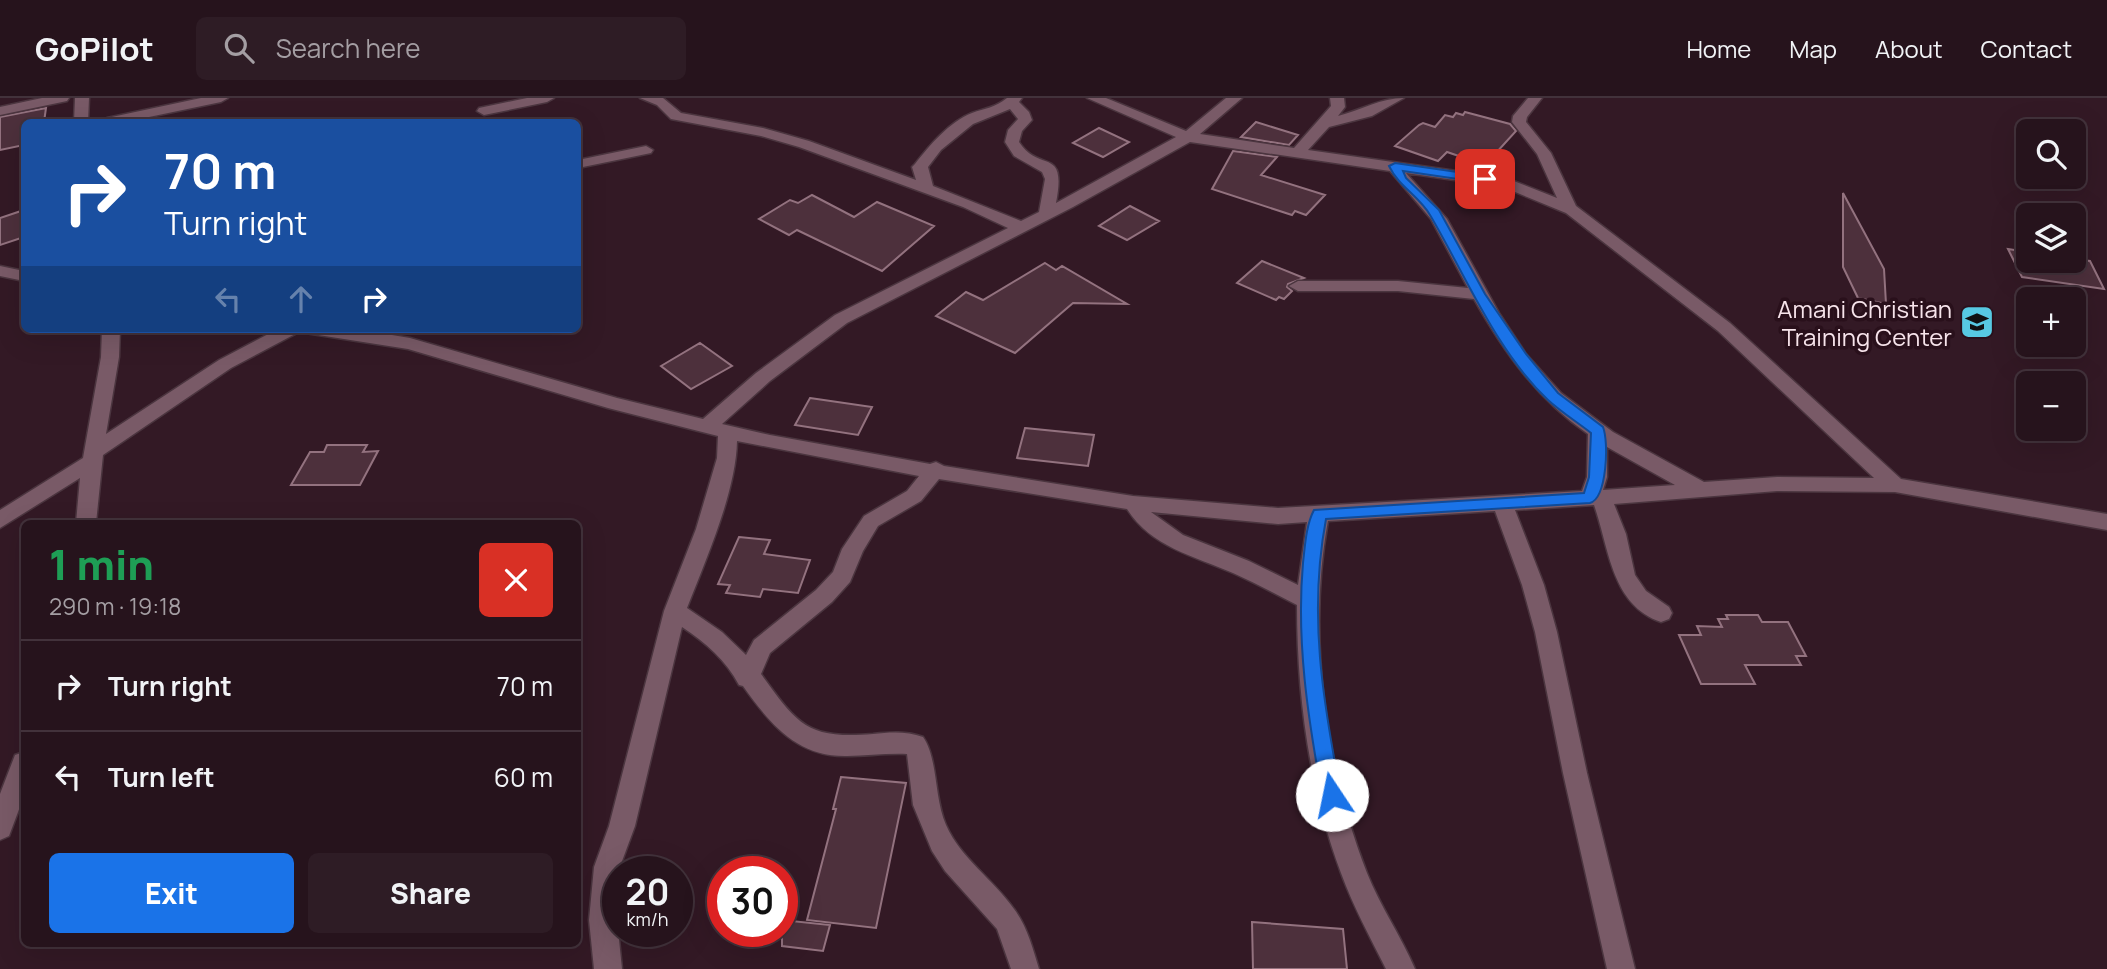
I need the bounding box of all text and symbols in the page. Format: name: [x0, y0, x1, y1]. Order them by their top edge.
search box: [196, 17, 686, 80]
text: GoPilot: [35, 26, 154, 71]
icon: search: [220, 29, 258, 67]
text: Search here: [276, 30, 420, 66]
text: Home: [1686, 32, 1751, 65]
text: Map: [1789, 32, 1837, 65]
text: About: [1875, 32, 1943, 65]
text: Contact: [1981, 32, 2072, 65]
map controls: [2016, 119, 2086, 441]
button: search: [2016, 119, 2086, 189]
text: 70 m: [164, 137, 276, 204]
icon: right: [49, 147, 140, 238]
pin: [1455, 149, 1515, 209]
icon: arrive: [1466, 160, 1504, 198]
text: Turn right: [164, 201, 307, 245]
button: layers: [2016, 203, 2086, 273]
icon: left: [209, 280, 247, 318]
icon: ahead: [282, 280, 320, 318]
icon: right: [355, 280, 393, 318]
button: +: [2016, 287, 2086, 357]
place label: Amani Christian Training Center: [1777, 292, 1952, 353]
school or university icon: Amani Christian Training Center: [1958, 303, 1996, 341]
button: −: [2016, 371, 2086, 441]
text: 1 min: [49, 535, 154, 593]
button: close: [479, 543, 553, 617]
text: 290 m · 19:18: [49, 590, 181, 622]
icon: right: [49, 667, 87, 705]
text: Turn right: [108, 668, 232, 704]
text: 70 m: [497, 668, 553, 704]
icon: left: [49, 758, 87, 796]
position arrow: [1295, 758, 1369, 832]
text: Turn left: [108, 759, 215, 795]
text: 60 m: [494, 759, 553, 795]
button: Exit: [49, 853, 294, 933]
button: Share: [308, 853, 553, 933]
speed limit sign: 30: [707, 856, 798, 947]
text: 20: [626, 868, 669, 916]
text: km/h: [627, 907, 668, 931]

